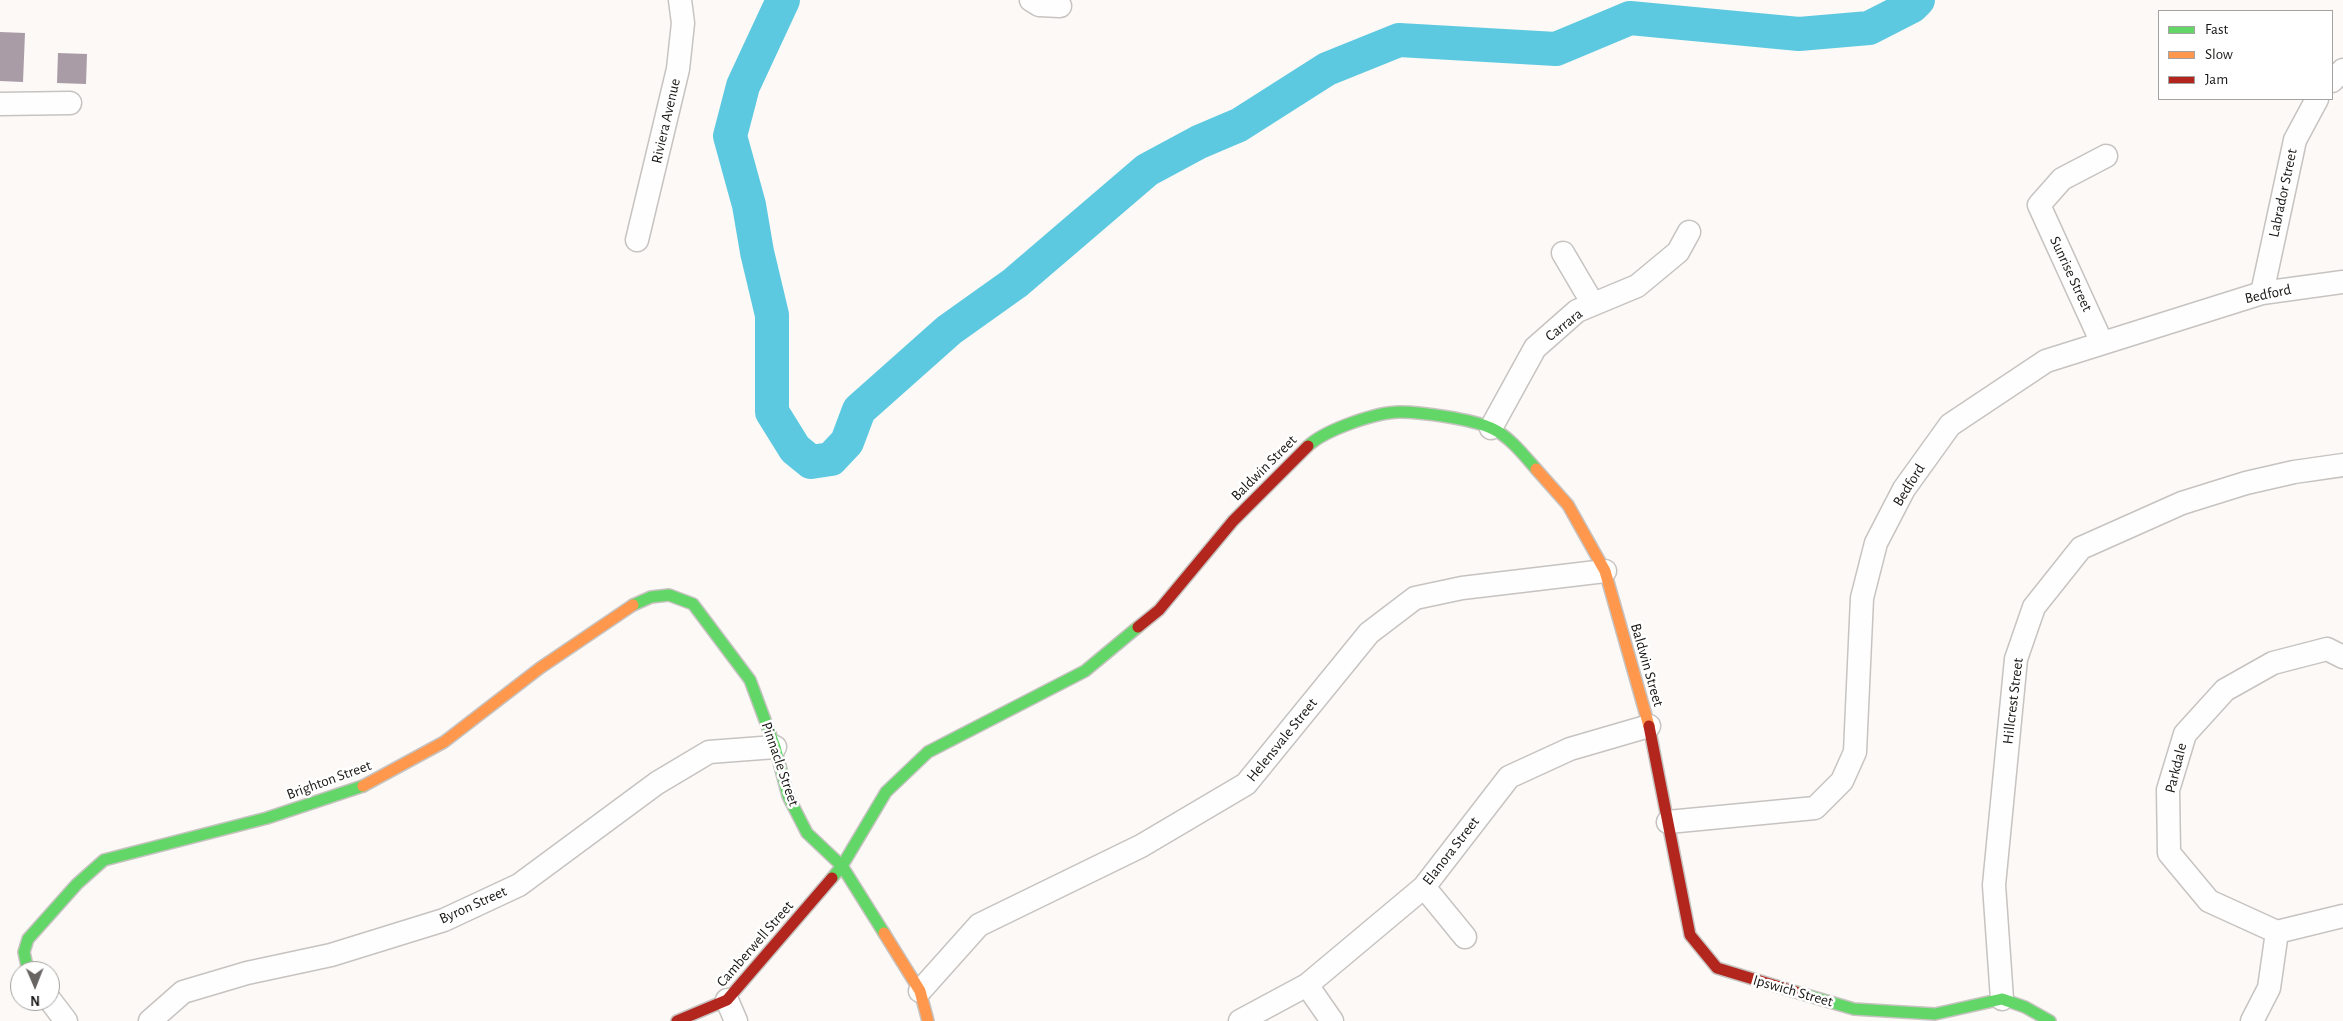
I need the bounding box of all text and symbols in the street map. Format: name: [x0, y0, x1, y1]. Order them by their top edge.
legend: [2158, 10, 2333, 100]
text: Fast: [2205, 22, 2228, 37]
text: Slow: [2205, 47, 2233, 62]
text: Jam: [2205, 72, 2228, 87]
street label: Riviera Avenue: [647, 77, 685, 165]
street label: Labrador Street: [2265, 147, 2301, 239]
street label: Sunrise Street: [2046, 234, 2096, 314]
street label: Bedford: [2243, 280, 2293, 308]
street label: Carrara: [1542, 305, 1586, 345]
street label: Baldwin Street: [1227, 431, 1301, 505]
street label: Bedford: [1889, 460, 1929, 510]
street label: Baldwin Street: [1627, 621, 1667, 709]
street label: Hillcrest Street: [1999, 657, 2027, 745]
street label: Helensvale Street: [1243, 695, 1321, 785]
street label: Pinnacle Street: [757, 720, 803, 808]
street label: Parkdale: [2161, 741, 2191, 795]
street label: Brighton Street: [284, 756, 374, 804]
street label: Elanora Street: [1419, 813, 1483, 889]
street label: Byron Street: [436, 882, 510, 928]
street label: Camberwell Street: [713, 897, 797, 991]
north arrow: [10, 961, 60, 1011]
street label: Ipswich Street: [1751, 971, 1835, 1011]
text: N: [30, 993, 40, 1007]

